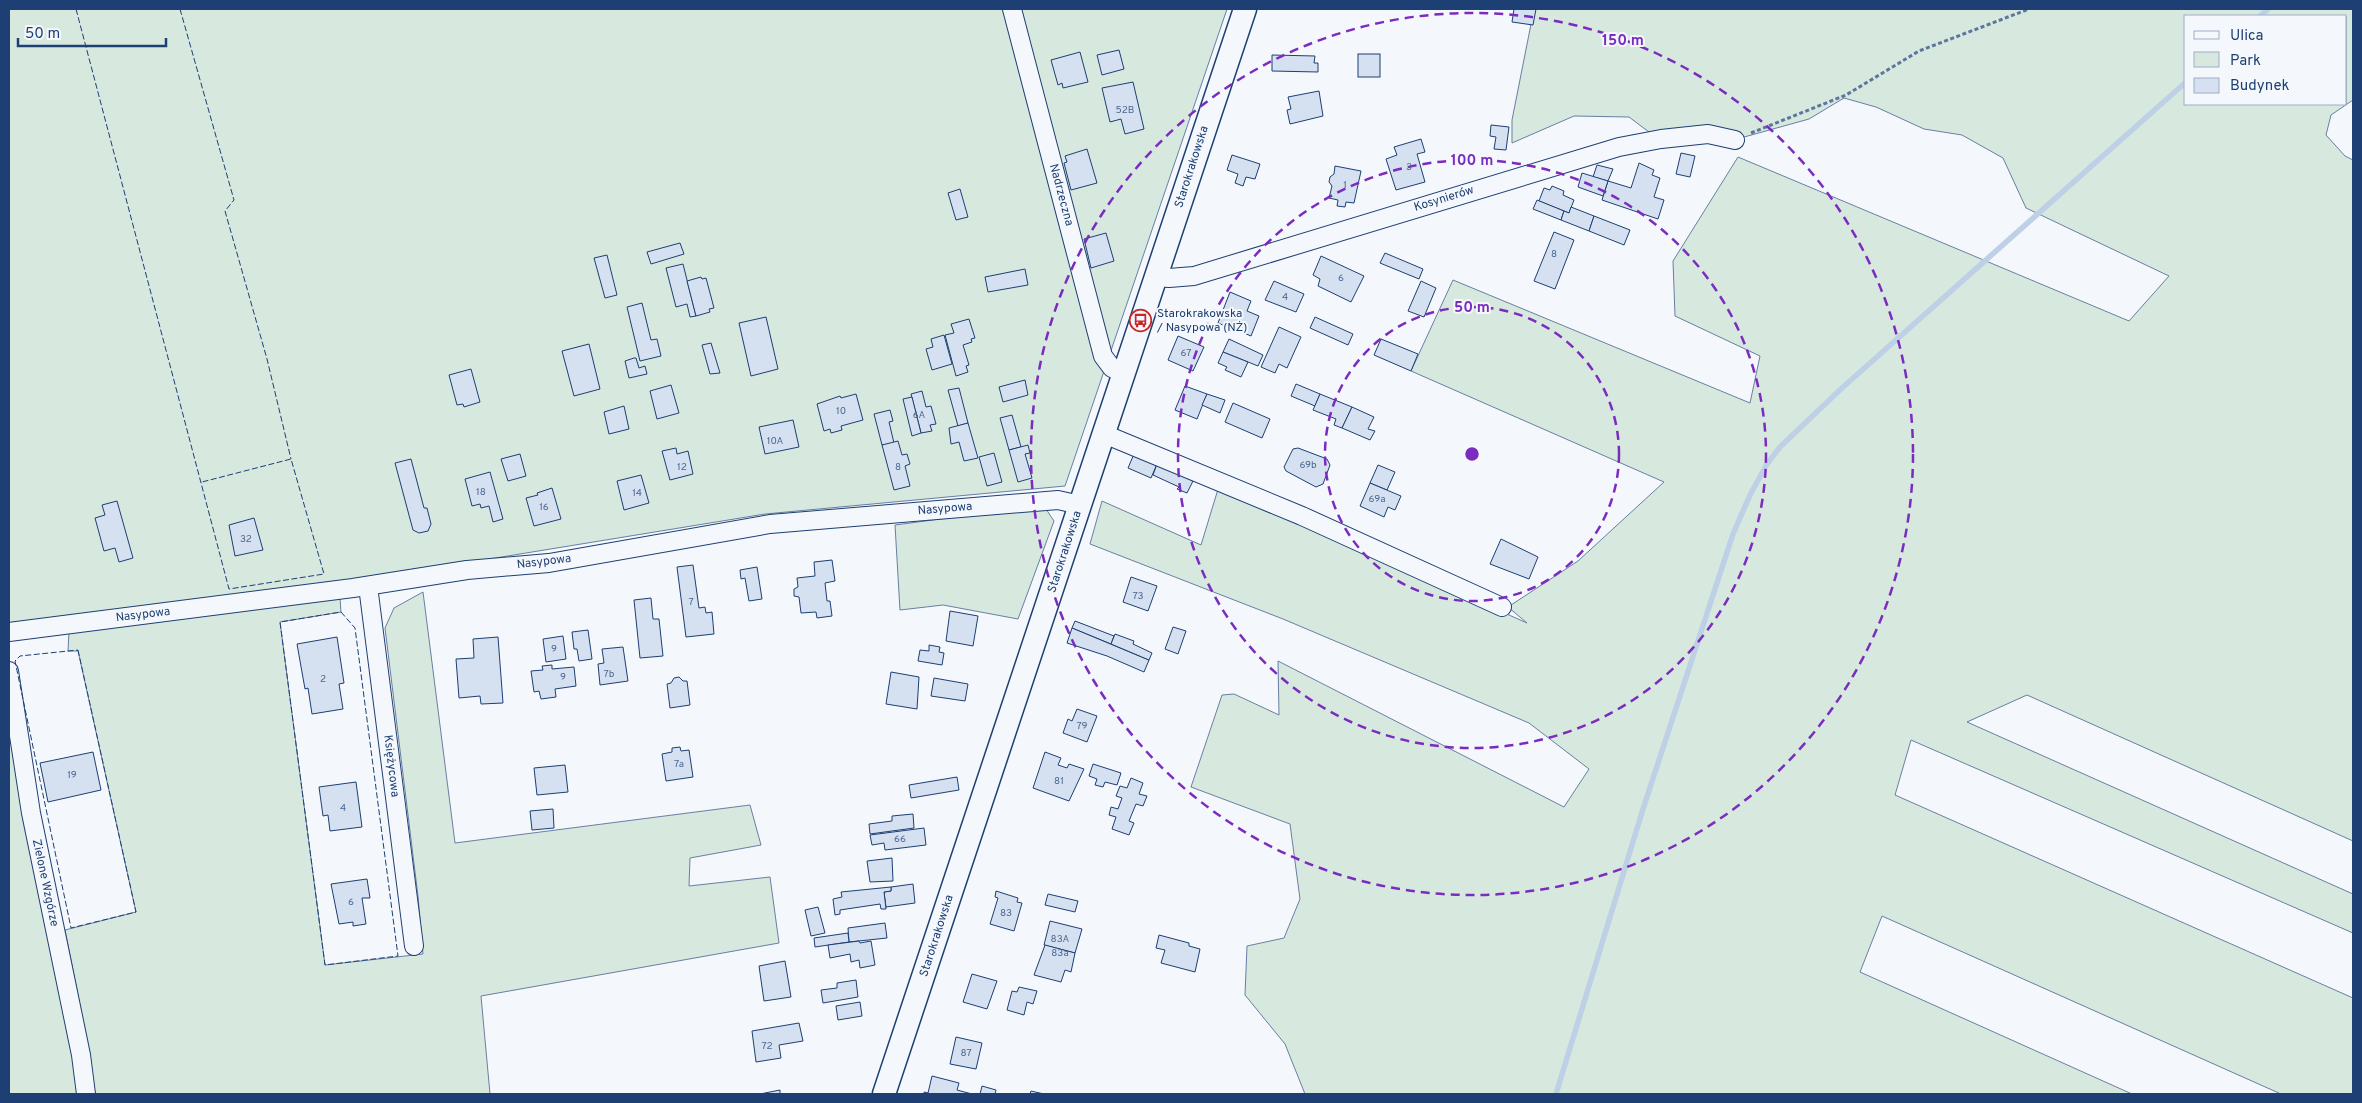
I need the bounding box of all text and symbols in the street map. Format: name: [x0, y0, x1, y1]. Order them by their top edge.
scale bar: [18, 15, 165, 47]
legend: [2184, 15, 2347, 105]
text: 50 m: [25, 25, 60, 44]
text: Ulica: [2230, 27, 2263, 46]
text: 150 m: [1602, 32, 1644, 51]
text: Park: [2230, 52, 2261, 71]
text: Budynek: [2230, 77, 2289, 96]
house number: 52B: [1116, 104, 1134, 117]
street label: Starokrakowska: [1171, 124, 1213, 210]
text: 100 m: [1451, 152, 1493, 171]
house number: 3: [1406, 161, 1412, 174]
street label: Nadrzeczna: [1045, 162, 1077, 228]
house number: 1: [1343, 179, 1347, 192]
street label: Kosynierów: [1412, 182, 1476, 216]
house number: 8: [1551, 248, 1557, 261]
house number: 6: [1338, 272, 1344, 285]
house number: 4: [1282, 291, 1288, 304]
text: 50 m: [1454, 299, 1490, 318]
place label: Starokrakowska / Nasypowa (NŻ): [1156, 306, 1247, 336]
bus stop icon: Starokrakowska / Nasypowa (NŻ): [1129, 309, 1153, 333]
house number: 67: [1181, 347, 1192, 360]
house number: 10: [836, 405, 846, 418]
house number: 6A: [913, 409, 925, 422]
house number: 10A: [767, 435, 784, 448]
centre of rings: [1463, 445, 1481, 463]
house number: 69b: [1299, 459, 1317, 472]
house number: 12: [677, 461, 687, 474]
house number: 8: [895, 461, 901, 474]
house number: 18: [476, 486, 486, 499]
house number: 14: [632, 487, 642, 500]
house number: 69a: [1369, 493, 1385, 506]
street label: Nasypowa: [917, 499, 973, 519]
house number: 16: [539, 501, 549, 514]
street label: Starokrakowska: [1044, 509, 1086, 595]
house number: 32: [240, 533, 252, 546]
street label: Nasypowa: [516, 551, 572, 573]
house number: 73: [1132, 590, 1144, 603]
house number: 7: [688, 596, 694, 609]
street label: Nasypowa: [115, 604, 171, 626]
house number: 9: [551, 643, 557, 656]
house number: 7b: [604, 668, 615, 681]
house number: 9: [560, 671, 566, 684]
house number: 2: [320, 673, 326, 686]
house number: 79: [1076, 720, 1088, 733]
street label: Księżycowa: [379, 734, 403, 798]
house number: 7a: [674, 758, 684, 771]
house number: 19: [67, 769, 77, 782]
house number: 81: [1054, 775, 1064, 788]
house number: 4: [340, 802, 346, 815]
house number: 66: [894, 833, 906, 846]
street label: Zielone Wzgórze: [28, 838, 62, 928]
street label: Starokrakowska: [916, 893, 958, 979]
house number: 6: [348, 896, 354, 909]
house number: 83: [1000, 907, 1012, 920]
house number: 83A: [1051, 933, 1070, 946]
house number: 83a: [1051, 947, 1069, 960]
house number: 72: [761, 1040, 773, 1053]
house number: 87: [960, 1047, 972, 1060]

